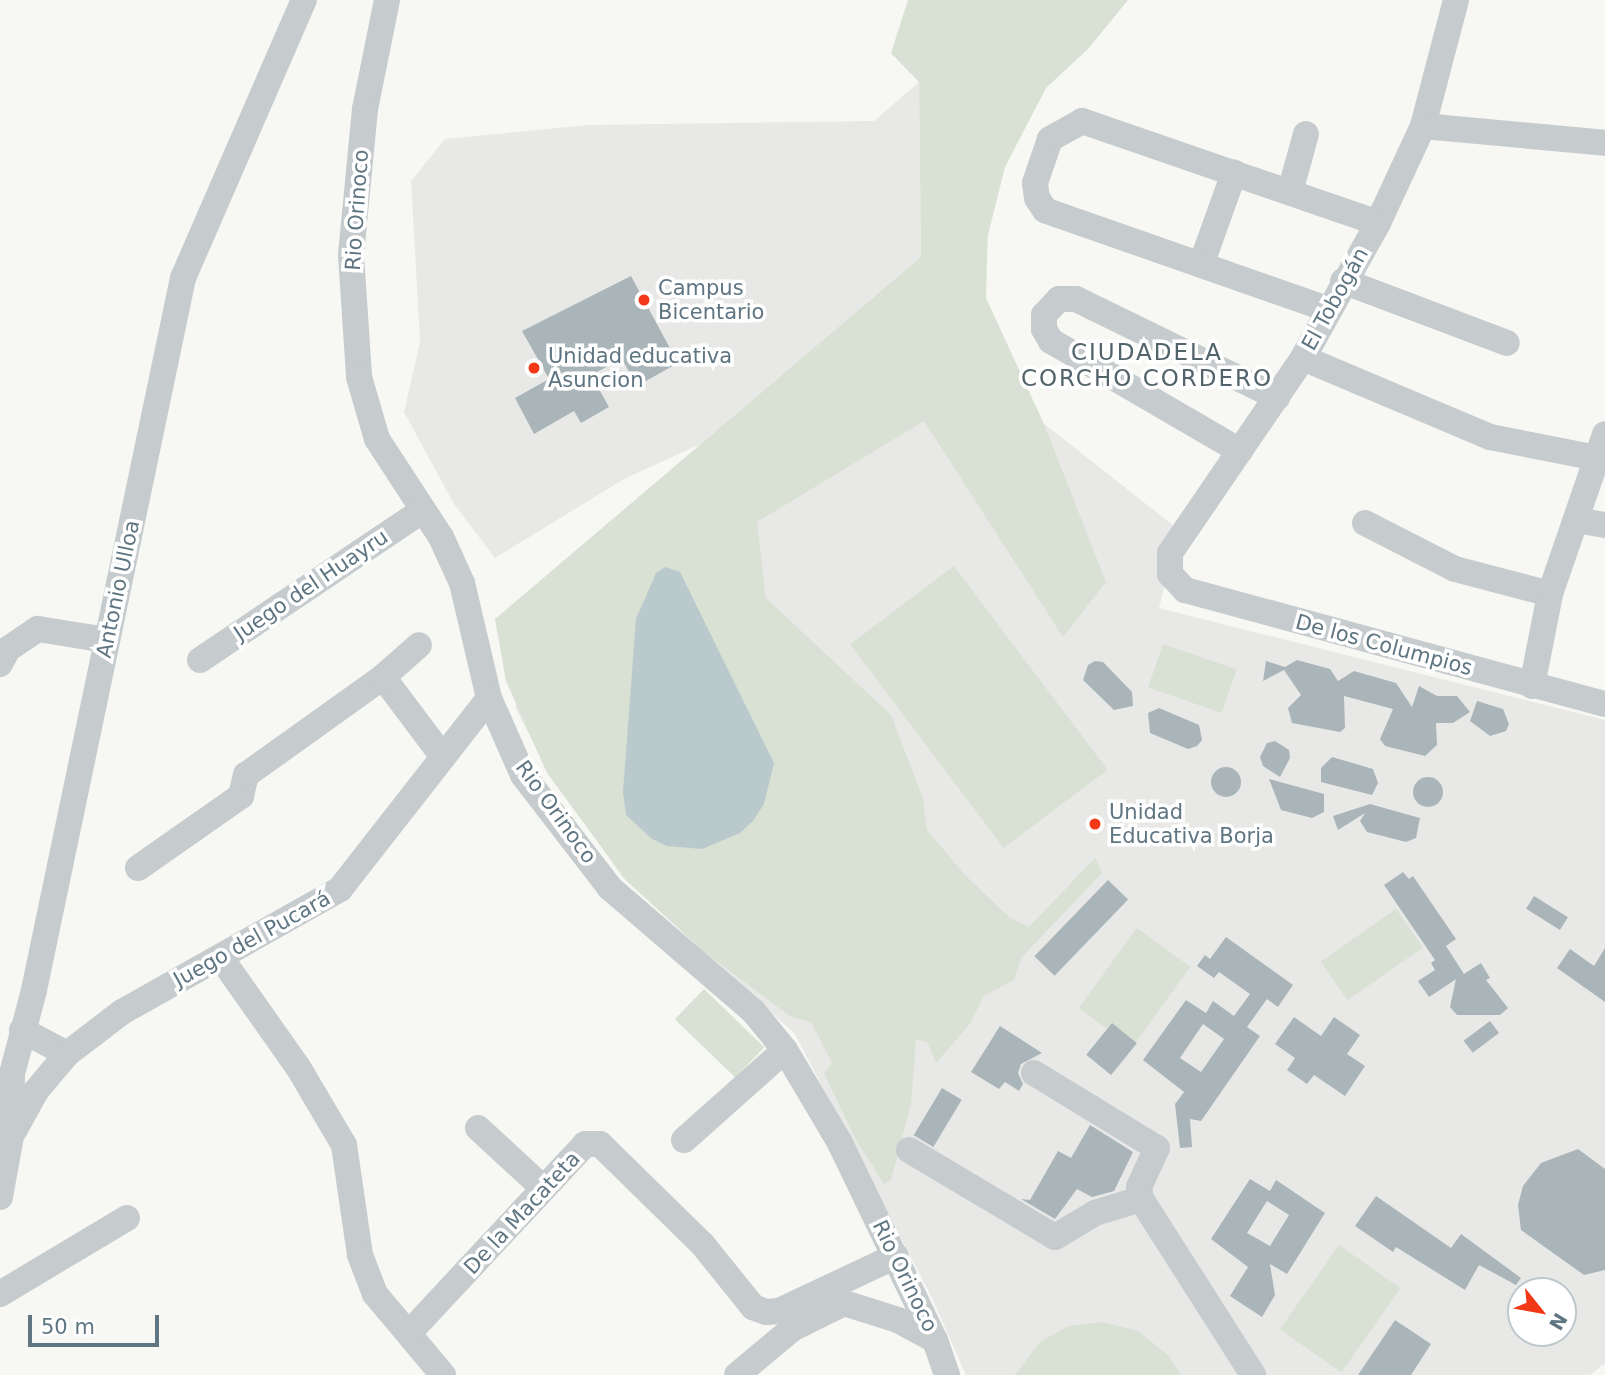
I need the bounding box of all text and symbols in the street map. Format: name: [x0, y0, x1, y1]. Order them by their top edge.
street label: Rio Orinoco: [340, 149, 374, 271]
street label: El Tobogán: [1296, 243, 1374, 355]
place label: Campus Bicentario: [658, 275, 764, 325]
marker: Campus Bicentario: [636, 292, 652, 308]
district label: CIUDADELA CORCHO CORDERO: [1023, 338, 1271, 392]
place label: Unidad educativa Asuncion: [548, 343, 732, 393]
marker: Unidad educativa Asuncion: [526, 360, 542, 376]
street label: Antonio Ulloa: [91, 518, 145, 660]
street label: Juego del Huayru: [229, 524, 393, 646]
street label: De los Columpios: [1293, 609, 1475, 681]
street label: Rio Orinoco: [510, 755, 602, 869]
place label: Unidad Educativa Borja: [1109, 799, 1274, 849]
marker: Unidad Educativa Borja: [1087, 816, 1103, 832]
street label: Juego del Pucará: [169, 885, 335, 993]
street label: De la Macateta: [459, 1146, 585, 1280]
street label: Rio Orinoco: [867, 1216, 943, 1336]
north arrow: [1507, 1277, 1577, 1347]
scale bar: [32, 1302, 163, 1346]
text: N: [1545, 1309, 1572, 1334]
text: 50 m: [41, 1315, 95, 1339]

